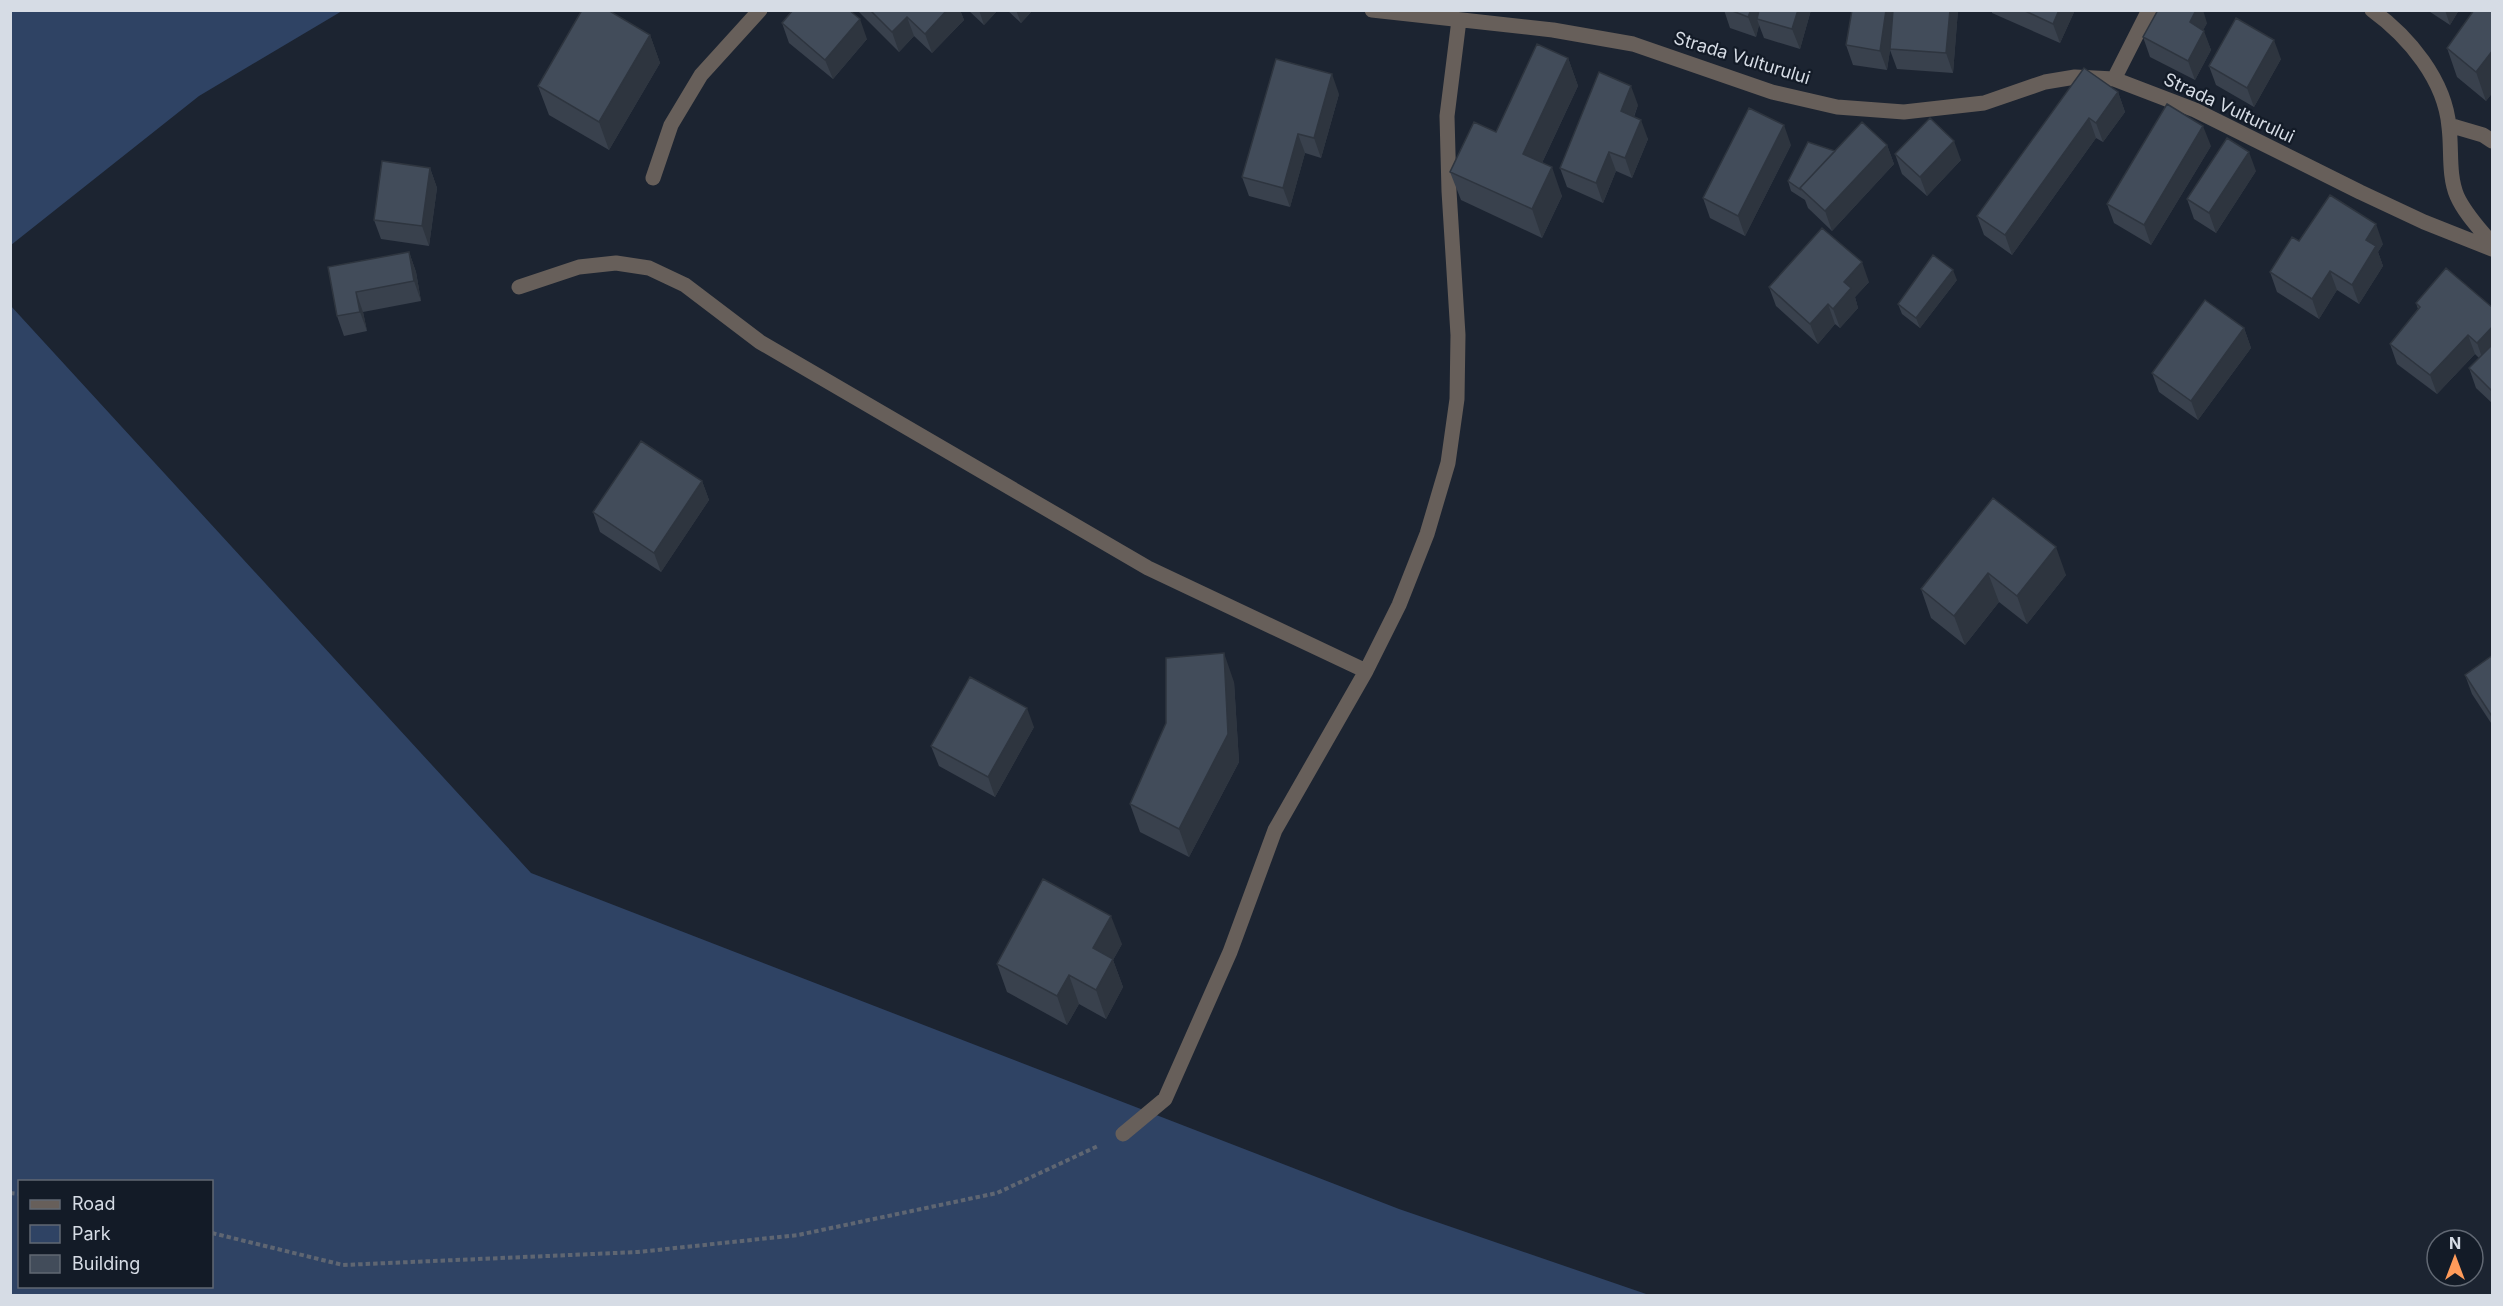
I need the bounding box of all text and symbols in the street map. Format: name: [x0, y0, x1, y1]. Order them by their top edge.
street label: Strada Vulturului: [1671, 27, 1813, 88]
street label: Strada Vulturului: [2161, 68, 2298, 147]
legend: [18, 1180, 213, 1288]
text: Road: [72, 1193, 115, 1214]
text: Park: [72, 1223, 111, 1244]
north arrow: [2425, 1228, 2485, 1288]
text: N: [2449, 1233, 2461, 1253]
text: Building: [72, 1253, 140, 1274]

